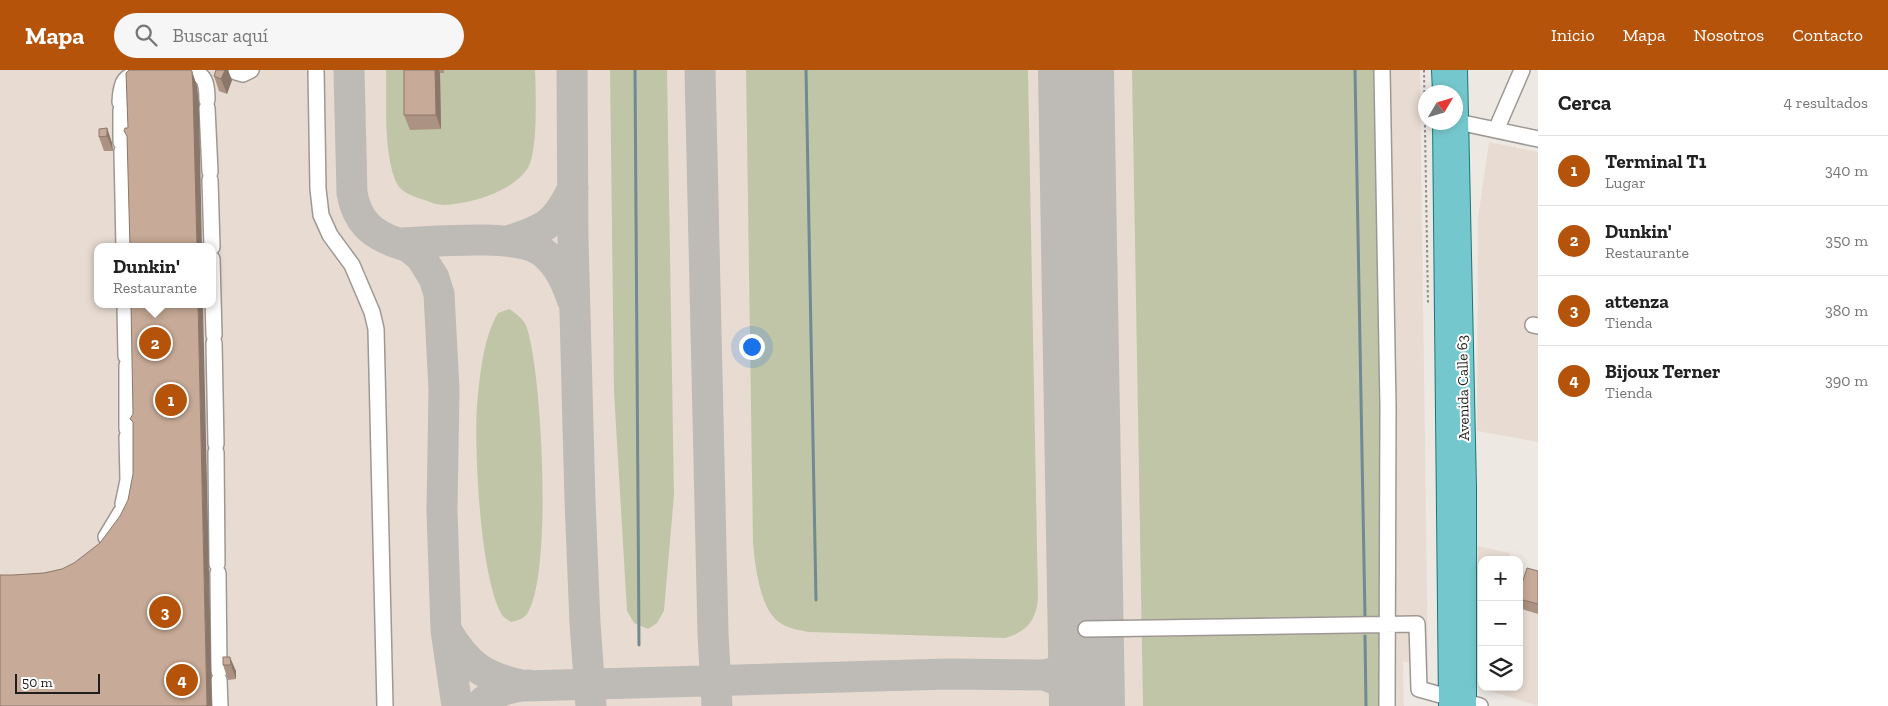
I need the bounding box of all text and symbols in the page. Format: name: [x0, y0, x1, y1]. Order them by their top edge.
search box: [114, 13, 464, 58]
text: Mapa: [25, 21, 84, 50]
icon: search: [132, 21, 160, 49]
text: Buscar aquí: [172, 24, 268, 47]
text: Inicio: [1551, 24, 1595, 46]
text: Mapa: [1623, 24, 1666, 46]
text: Nosotros: [1694, 24, 1764, 46]
text: Contacto: [1792, 24, 1863, 46]
north arrow: [1418, 85, 1463, 130]
text: Cerca: [1558, 90, 1611, 115]
text: 4 resultados: [1784, 93, 1868, 112]
text: Terminal T1: [1605, 150, 1706, 173]
text: 1: [1571, 161, 1577, 180]
text: 340 m: [1825, 161, 1868, 180]
text: Lugar: [1605, 173, 1646, 192]
text: Dunkin': [1605, 220, 1672, 243]
text: 2: [1570, 231, 1578, 250]
text: 350 m: [1825, 231, 1868, 250]
popup: [94, 243, 216, 308]
text: Restaurante: [1605, 243, 1689, 262]
text: Dunkin': [113, 255, 180, 278]
text: Restaurante: [113, 278, 197, 297]
text: attenza: [1605, 290, 1669, 313]
text: 3: [1570, 301, 1578, 320]
text: 380 m: [1825, 301, 1868, 320]
text: Tienda: [1605, 313, 1653, 332]
pin: 2: [139, 324, 171, 362]
your location: [739, 334, 765, 360]
street label: Avenida Calle 63: [1453, 335, 1473, 441]
text: Bijoux Terner: [1605, 360, 1720, 383]
text: 4: [1569, 371, 1579, 390]
text: 390 m: [1825, 371, 1868, 390]
pin: 1: [155, 381, 187, 419]
text: Tienda: [1605, 383, 1653, 402]
map controls: [1478, 556, 1523, 691]
button: +: [1478, 556, 1523, 601]
pin: 3: [149, 593, 181, 631]
button: −: [1478, 601, 1523, 646]
button: layers: [1478, 646, 1523, 691]
pin: 4: [166, 661, 198, 699]
scale bar: [15, 671, 100, 694]
text: 50 m: [22, 674, 53, 691]

